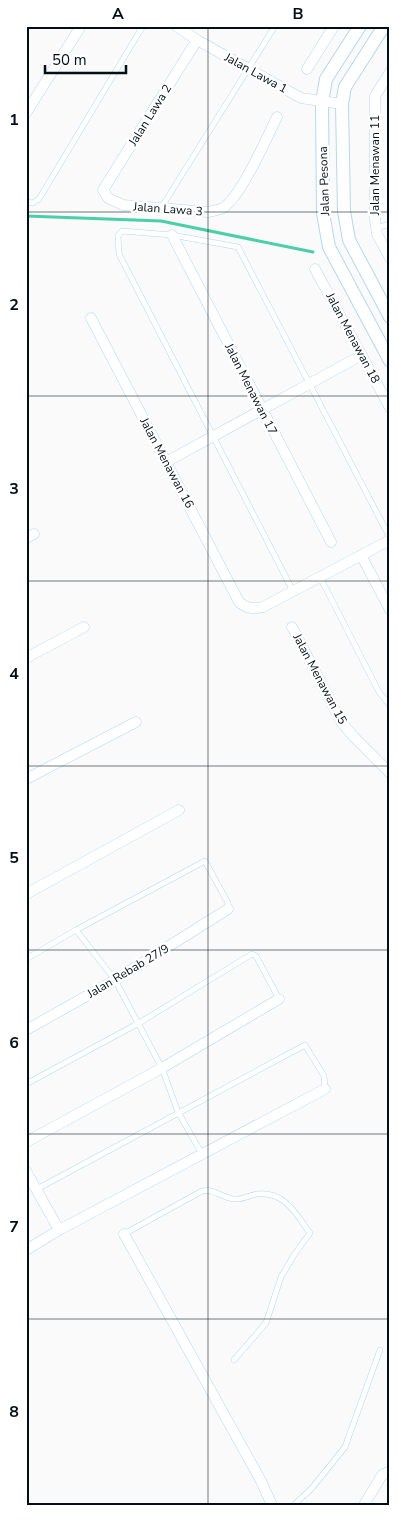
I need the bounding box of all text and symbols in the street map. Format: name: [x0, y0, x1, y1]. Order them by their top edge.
text: A: [112, 3, 124, 25]
text: B: [292, 3, 304, 25]
scale bar: [45, 42, 126, 74]
street label: Jalan Lawa 1: [221, 49, 290, 97]
text: 50 m: [52, 50, 87, 70]
street label: Jalan Lawa 2: [124, 81, 175, 150]
text: 1: [9, 109, 19, 131]
street label: Jalan Menawan 11: [367, 115, 383, 216]
street label: Jalan Pesona: [315, 146, 333, 217]
street label: Jalan Lawa 3: [132, 199, 203, 219]
street label: Jalan Menawan 18: [322, 289, 384, 386]
text: 2: [9, 294, 19, 316]
street label: Jalan Menawan 17: [221, 340, 281, 437]
street label: Jalan Menawan 16: [136, 414, 198, 511]
text: 3: [9, 478, 19, 500]
street label: Jalan Menawan 15: [289, 630, 351, 727]
text: 4: [9, 663, 19, 685]
text: 5: [9, 847, 19, 869]
street label: Jalan Rebab 27/9: [83, 940, 172, 1002]
text: 6: [9, 1032, 19, 1054]
text: 7: [9, 1216, 19, 1238]
text: 8: [9, 1401, 19, 1423]

